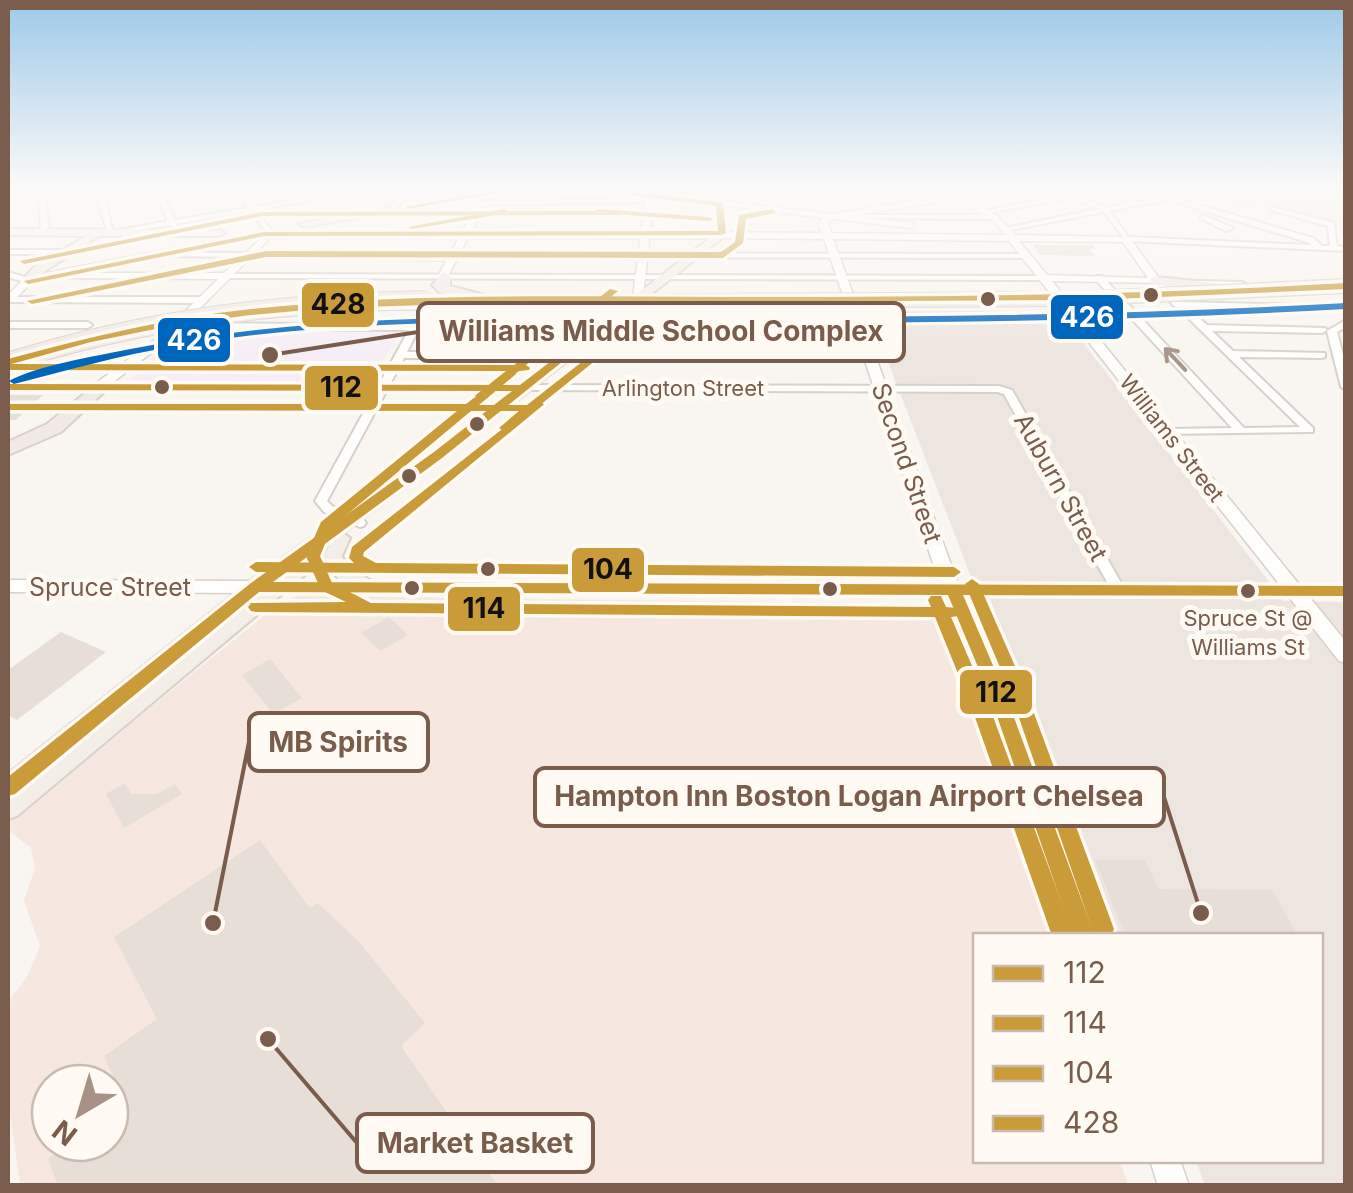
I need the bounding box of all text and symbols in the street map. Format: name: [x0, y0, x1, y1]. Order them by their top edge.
line badge: 428: [300, 281, 376, 329]
unlabelled marker: [1141, 285, 1161, 305]
text: 428: [311, 287, 365, 321]
unlabelled marker: [978, 289, 998, 309]
line badge: 426: [1049, 293, 1125, 341]
text: 426: [1060, 300, 1114, 334]
callout: Williams Middle School Complex: [418, 303, 904, 361]
text: Williams Middle School Complex: [438, 314, 884, 348]
line badge: 426: [156, 316, 232, 364]
text: 426: [167, 323, 221, 357]
one-way arrow: [1163, 348, 1187, 372]
line badge: 112: [303, 364, 380, 412]
street label: Williams Street: [1114, 369, 1230, 507]
text: 112: [320, 370, 362, 404]
street label: Arlington Street: [602, 375, 764, 401]
unlabelled marker: [152, 377, 172, 397]
street label: Second Street: [866, 379, 948, 547]
street label: Auburn Street: [1008, 408, 1114, 566]
unlabelled marker: [467, 414, 487, 434]
unlabelled marker: [399, 466, 419, 486]
line badge: 104: [570, 546, 646, 594]
text: 104: [583, 552, 633, 586]
unlabelled marker: [478, 559, 498, 579]
street label: Spruce Street: [29, 572, 191, 602]
unlabelled marker: [402, 578, 422, 598]
unlabelled marker: [820, 579, 840, 599]
marker: Spruce St @ Williams St: [1238, 581, 1258, 601]
line badge: 114: [446, 585, 522, 633]
text: 114: [462, 591, 506, 625]
place label: Spruce St @ Williams St: [1183, 605, 1313, 660]
line badge: 112: [958, 668, 1034, 716]
text: 112: [975, 675, 1017, 709]
callout: MB Spirits: [249, 713, 428, 771]
text: MB Spirits: [268, 725, 408, 759]
callout: Hampton Inn Boston Logan Airport Chelsea: [535, 768, 1164, 826]
text: Hampton Inn Boston Logan Airport Chelsea: [554, 779, 1144, 813]
legend: [973, 933, 1323, 1163]
text: 112: [1063, 954, 1106, 990]
text: 114: [1063, 1004, 1107, 1040]
text: 104: [1063, 1054, 1114, 1090]
north arrow: [30, 1063, 130, 1163]
text: 428: [1063, 1104, 1119, 1140]
text: N: [46, 1113, 83, 1153]
callout: Market Basket: [357, 1114, 593, 1172]
text: Market Basket: [377, 1126, 573, 1160]

